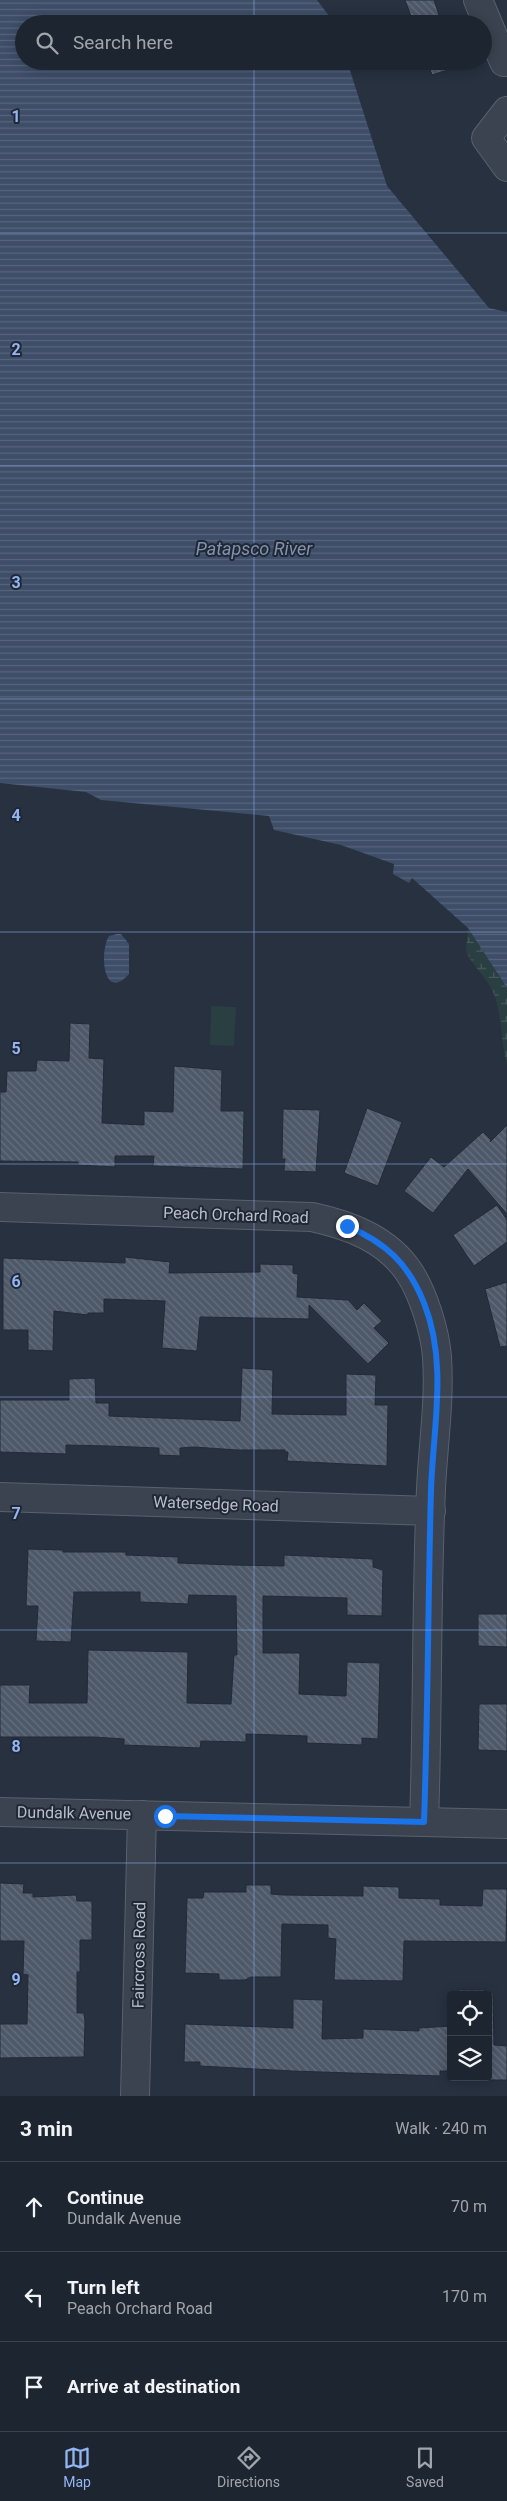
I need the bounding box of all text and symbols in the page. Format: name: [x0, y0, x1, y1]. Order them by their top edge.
search box: [15, 15, 492, 70]
icon: search: [33, 29, 61, 57]
text: Search here: [73, 31, 173, 54]
text: 1: [11, 107, 21, 126]
text: 2: [11, 340, 21, 359]
water label: Patapsco River: [196, 538, 313, 559]
text: 3: [11, 573, 21, 592]
text: 4: [11, 806, 21, 825]
text: 5: [11, 1039, 21, 1058]
street label: Peach Orchard Road: [163, 1203, 309, 1227]
route end: [336, 1215, 359, 1238]
text: 6: [11, 1272, 21, 1291]
street label: Watersedge Road: [153, 1492, 279, 1516]
text: 7: [11, 1504, 21, 1523]
text: 8: [11, 1737, 21, 1756]
street label: Dundalk Avenue: [17, 1803, 131, 1823]
route start: [154, 1805, 177, 1828]
street label: Faircross Road: [129, 1902, 149, 2008]
text: 9: [11, 1970, 21, 1989]
map controls: [447, 1991, 492, 2081]
button: locate: [447, 1991, 492, 2036]
button: layers: [447, 2036, 492, 2081]
text: 3 min: [20, 2117, 73, 2141]
text: Walk · 240 m: [395, 2119, 487, 2138]
text: Continue: [67, 2186, 144, 2209]
icon: ahead: [20, 2193, 48, 2221]
text: 70 m: [451, 2197, 487, 2216]
text: Dundalk Avenue: [67, 2209, 181, 2228]
text: Turn left: [67, 2276, 140, 2299]
icon: left: [20, 2283, 48, 2311]
text: 170 m: [442, 2287, 487, 2306]
text: Peach Orchard Road: [67, 2299, 212, 2318]
icon: arrive: [20, 2373, 48, 2401]
text: Arrive at destination: [67, 2375, 240, 2398]
tab: Map: [63, 2444, 91, 2490]
tab: Directions: [217, 2444, 280, 2490]
tab: Saved: [406, 2444, 444, 2490]

